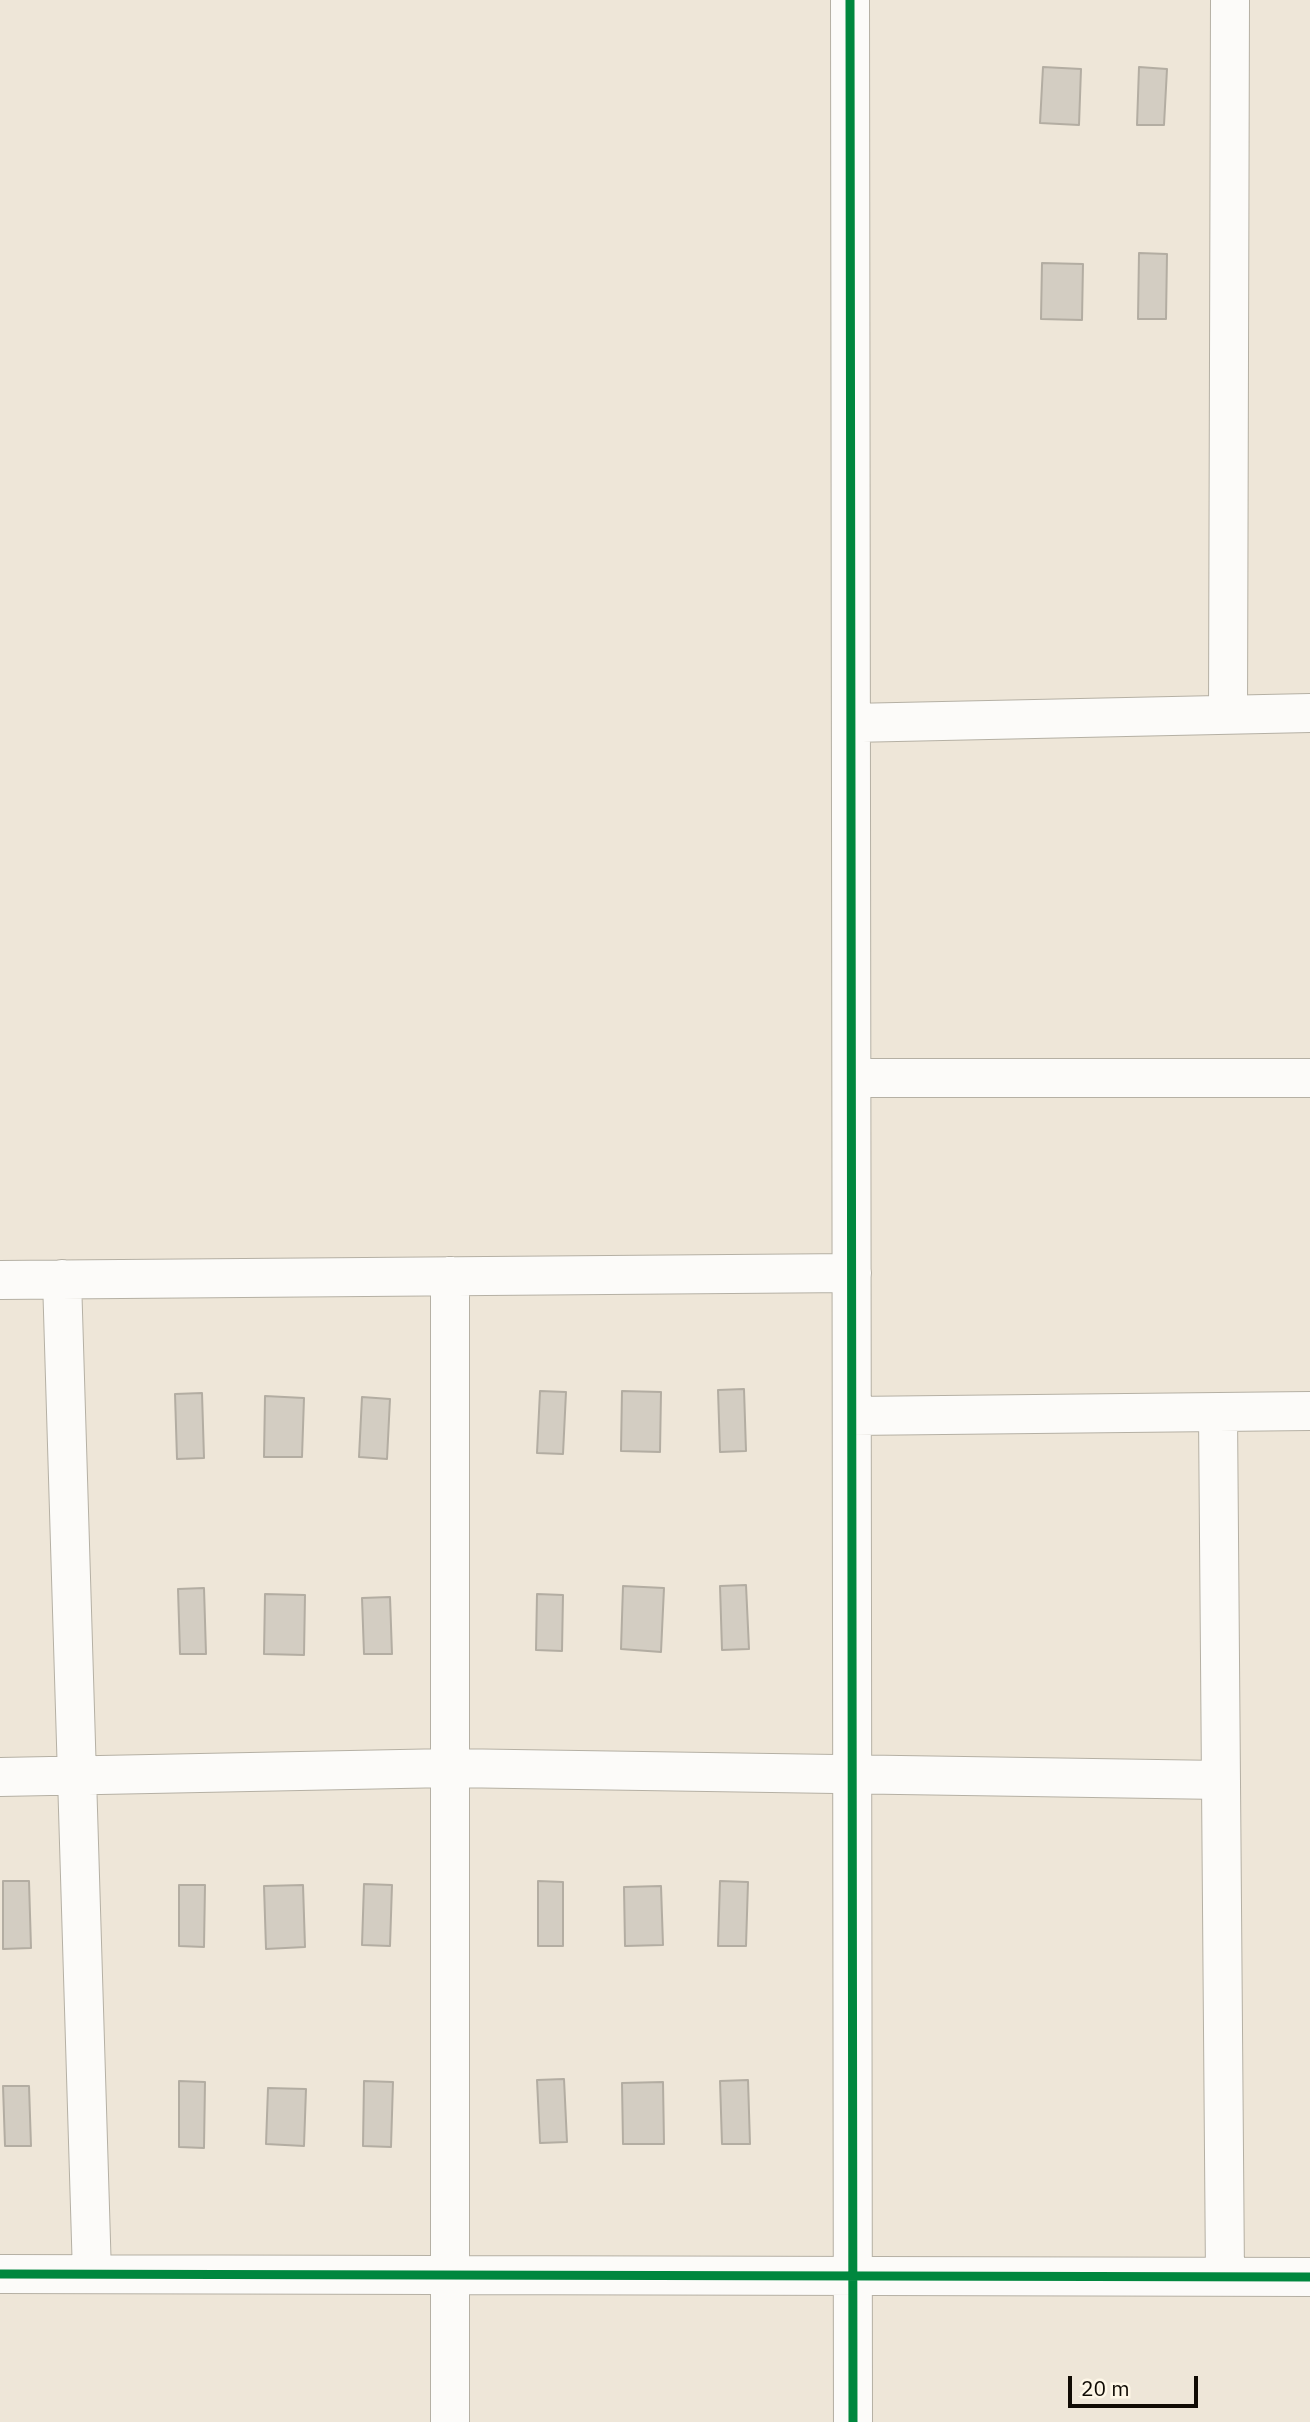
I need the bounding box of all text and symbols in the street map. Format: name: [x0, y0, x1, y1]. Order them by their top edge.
scale bar: [1072, 2362, 1202, 2406]
text: 20 m: [1081, 2374, 1130, 2402]

